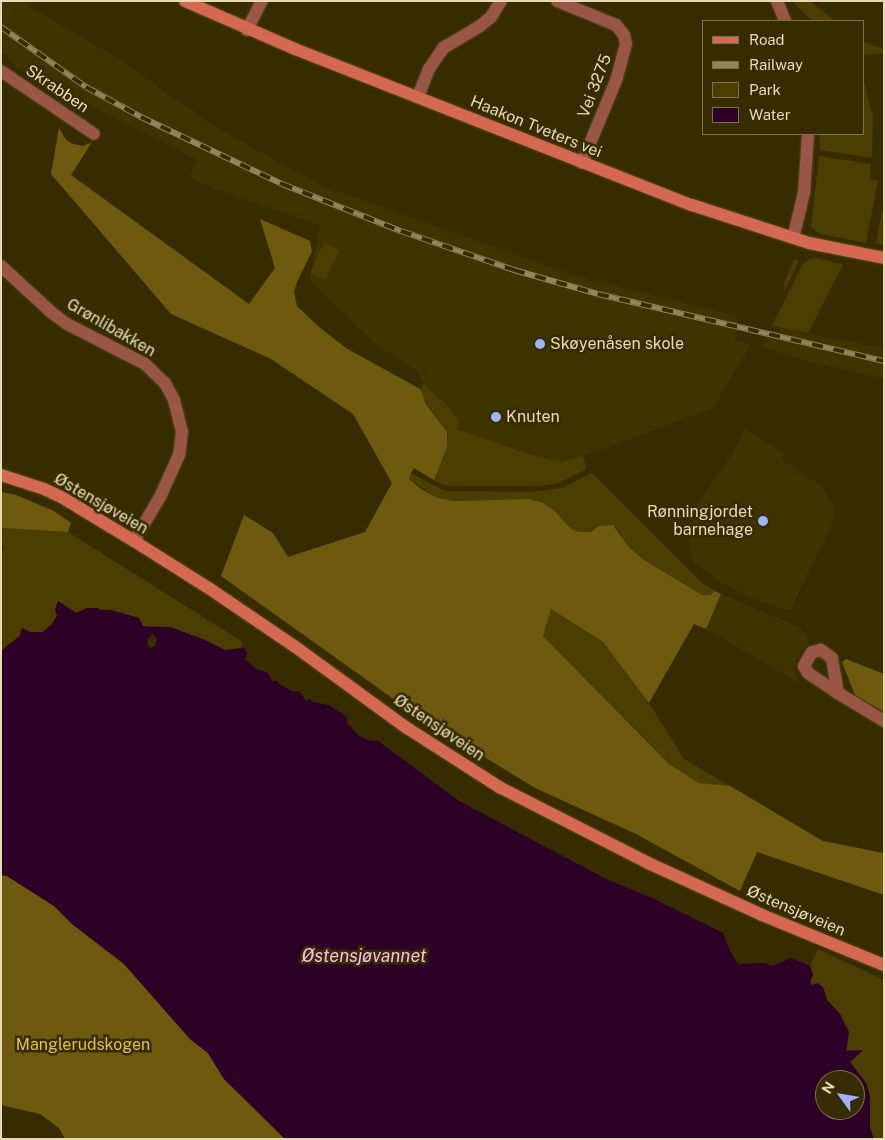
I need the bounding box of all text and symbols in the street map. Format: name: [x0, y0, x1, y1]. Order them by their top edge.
legend: [702, 20, 865, 135]
text: Road: [749, 31, 785, 48]
street label: Vei 3275: [574, 52, 616, 120]
text: Railway: [749, 56, 803, 73]
street label: Skrabben: [22, 61, 92, 117]
text: Park: [749, 81, 781, 98]
street label: Haakon Tveters vei: [467, 92, 605, 162]
text: Water: [749, 106, 791, 123]
street label: Grønlibakken: [63, 295, 159, 361]
place label: Skøyenåsen skole: [550, 334, 684, 354]
marker: Skøyenåsen skole: [534, 338, 546, 350]
place label: Knuten: [506, 407, 560, 427]
marker: Knuten: [490, 411, 502, 423]
street label: Østensjøveien: [51, 469, 151, 539]
place label: Rønningjordet barnehage: [647, 502, 753, 540]
marker: Rønningjordet barnehage: [757, 515, 769, 527]
street label: Østensjøveien: [390, 691, 488, 765]
street label: Østensjøveien: [744, 882, 848, 940]
water label: Østensjøvannet: [301, 945, 427, 967]
park label: Manglerudskogen: [16, 1035, 150, 1055]
north arrow: [815, 1070, 865, 1120]
text: N: [818, 1079, 838, 1096]

